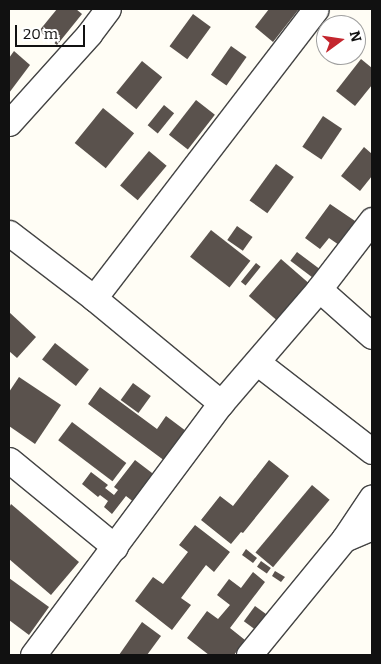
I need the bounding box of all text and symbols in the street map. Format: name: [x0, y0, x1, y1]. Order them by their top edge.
scale bar: [18, 15, 88, 47]
north arrow: [316, 15, 366, 65]
text: 20 m: [23, 25, 58, 43]
text: N: [346, 29, 365, 44]

